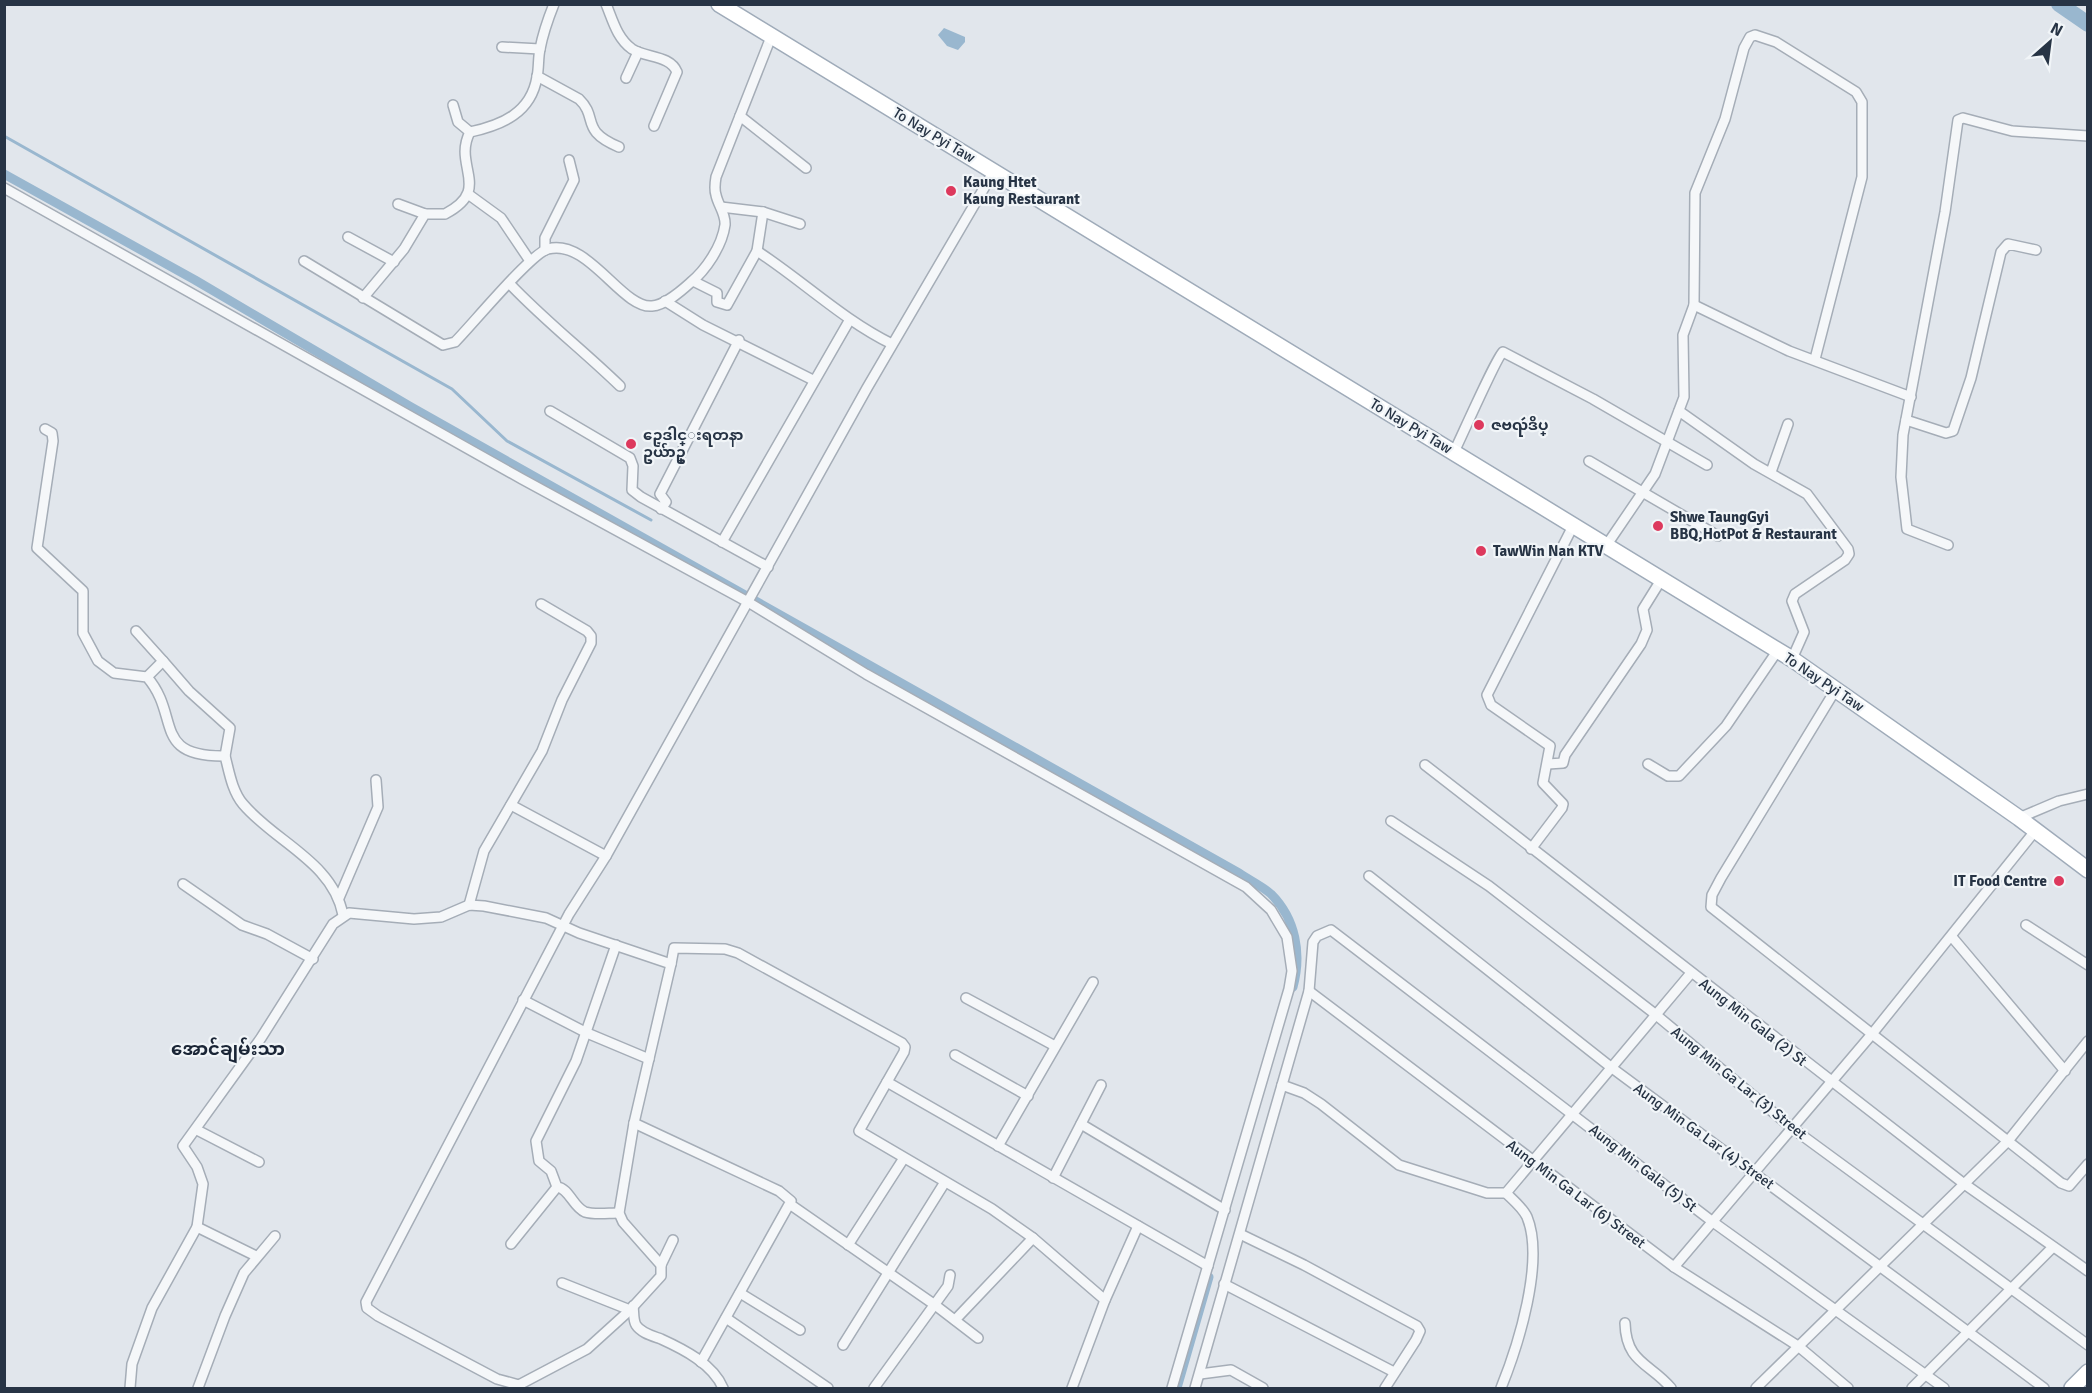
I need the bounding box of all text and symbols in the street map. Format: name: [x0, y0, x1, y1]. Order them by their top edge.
north arrow: [2020, 12, 2080, 72]
text: N: [2047, 18, 2066, 41]
street label: To Nay Pyi Taw: [890, 103, 979, 167]
place label: Kaung Htet Kaung Restaurant: [963, 173, 1080, 208]
marker: Kaung Htet Kaung Restaurant: [944, 184, 958, 198]
street label: To Nay Pyi Taw: [1367, 394, 1456, 458]
place label: ဇဗၺဴဒိပ္: [1491, 415, 1549, 437]
marker: ဇဗၺဴဒိပ္: [1472, 418, 1486, 432]
place label: ဥေဒါင္းရတနာ ဥယ်ာဥ္: [643, 426, 743, 464]
marker: ဥေဒါင္းရတနာ ဥယ်ာဥ္: [624, 437, 638, 451]
place label: Shwe TaungGyi BBQ,HotPot & Restaurant: [1670, 508, 1837, 543]
marker: Shwe TaungGyi BBQ,HotPot & Restaurant: [1651, 519, 1665, 533]
place label: TawWin Nan KTV: [1493, 542, 1604, 560]
marker: TawWin Nan KTV: [1474, 544, 1488, 558]
street label: To Nay Pyi Taw: [1781, 649, 1868, 715]
place label: IT Food Centre: [1953, 872, 2047, 890]
marker: IT Food Centre: [2052, 874, 2066, 888]
street label: Aung Min Gala (2) St: [1696, 974, 1810, 1070]
street label: Aung Min Ga Lar (3) Street: [1668, 1023, 1810, 1143]
district label: အောင်ချမ်းသာ: [171, 1037, 285, 1064]
street label: Aung Min Ga Lar (4) Street: [1630, 1079, 1778, 1193]
street label: Aung Min Gala (5) St: [1586, 1120, 1700, 1216]
street label: Aung Min Ga Lar (6) Street: [1503, 1136, 1649, 1252]

